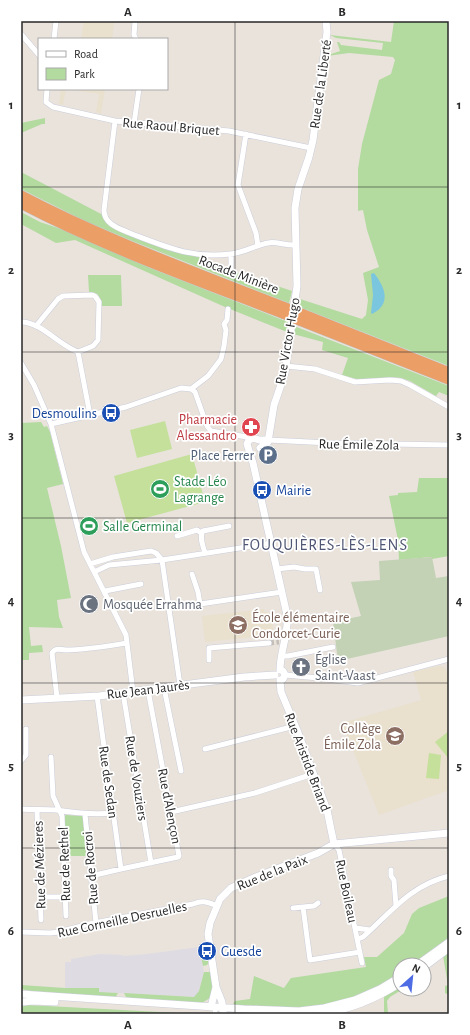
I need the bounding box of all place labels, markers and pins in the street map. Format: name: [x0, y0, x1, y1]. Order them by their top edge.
bus stop icon: Desmoulins: [100, 402, 122, 424]
place label: Desmoulins: [32, 407, 97, 421]
place label: Pharmacie Alessandro: [176, 413, 237, 443]
pharmacy icon: Pharmacie Alessandro: [240, 416, 262, 438]
parking icon: Place Ferrer: [257, 444, 279, 466]
place label: Place Ferrer: [191, 449, 254, 463]
place label: Stade Léo Lagrange: [174, 475, 227, 505]
sports icon: Stade Léo Lagrange: [149, 478, 171, 500]
bus stop icon: Mairie: [251, 479, 273, 501]
place label: Mairie: [276, 484, 311, 498]
sports icon: Salle Germinal: [78, 515, 100, 537]
place label: Salle Germinal: [103, 520, 182, 534]
mosque icon: Mosquée Errahma: [78, 593, 100, 615]
place label: Mosquée Errahma: [103, 598, 203, 612]
place label: École élémentaire Condorcet-Curie: [252, 608, 349, 641]
school or university icon: École élémentaire Condorcet-Curie: [227, 614, 249, 636]
place label: Église Saint-Vaast: [315, 650, 376, 683]
church icon: Église Saint-Vaast: [290, 656, 312, 678]
place label: Collège Émile Zola: [324, 722, 382, 752]
school or university icon: Collège Émile Zola: [384, 725, 406, 747]
bus stop icon: Guesde: [196, 940, 218, 962]
place label: Guesde: [221, 945, 262, 959]

